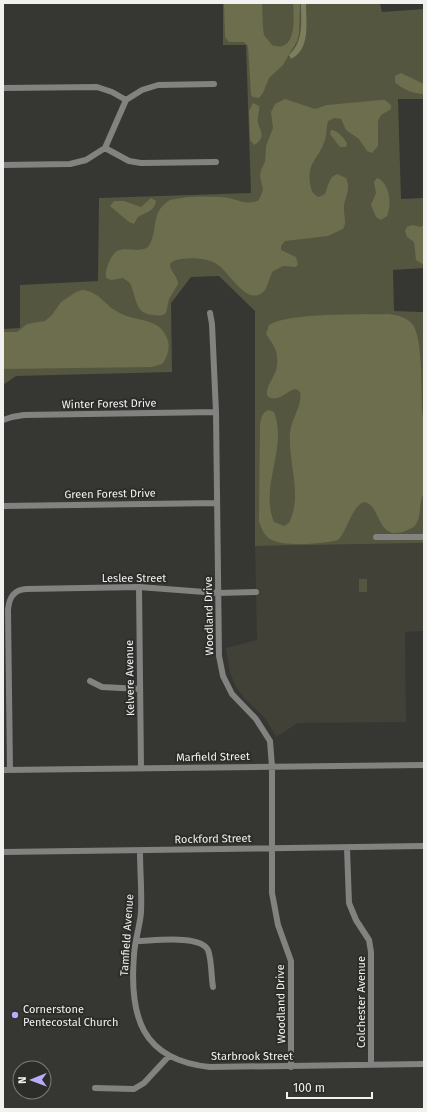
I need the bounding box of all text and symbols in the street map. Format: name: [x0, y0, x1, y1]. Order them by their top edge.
street label: Winter Forest Drive: [62, 397, 156, 411]
street label: Green Forest Drive: [64, 487, 156, 501]
street label: Leslee Street: [102, 572, 166, 585]
street label: Woodland Drive: [202, 576, 216, 656]
street label: Kelvere Avenue: [123, 640, 137, 716]
street label: Marfield Street: [176, 750, 250, 764]
street label: Rockford Street: [174, 832, 252, 846]
street label: Tamfield Avenue: [118, 894, 136, 976]
street label: Colchester Avenue: [355, 956, 368, 1048]
street label: Woodland Drive: [274, 964, 288, 1044]
place label: Cornerstone Pentecostal Church: [23, 1003, 118, 1029]
marker: Cornerstone Pentecostal Church: [10, 1010, 20, 1020]
street label: Starbrook Street: [211, 1050, 293, 1063]
north arrow: [12, 1060, 52, 1100]
scale bar: [287, 1074, 372, 1100]
text: N: [16, 1076, 29, 1084]
text: 100 m: [293, 1081, 325, 1095]

